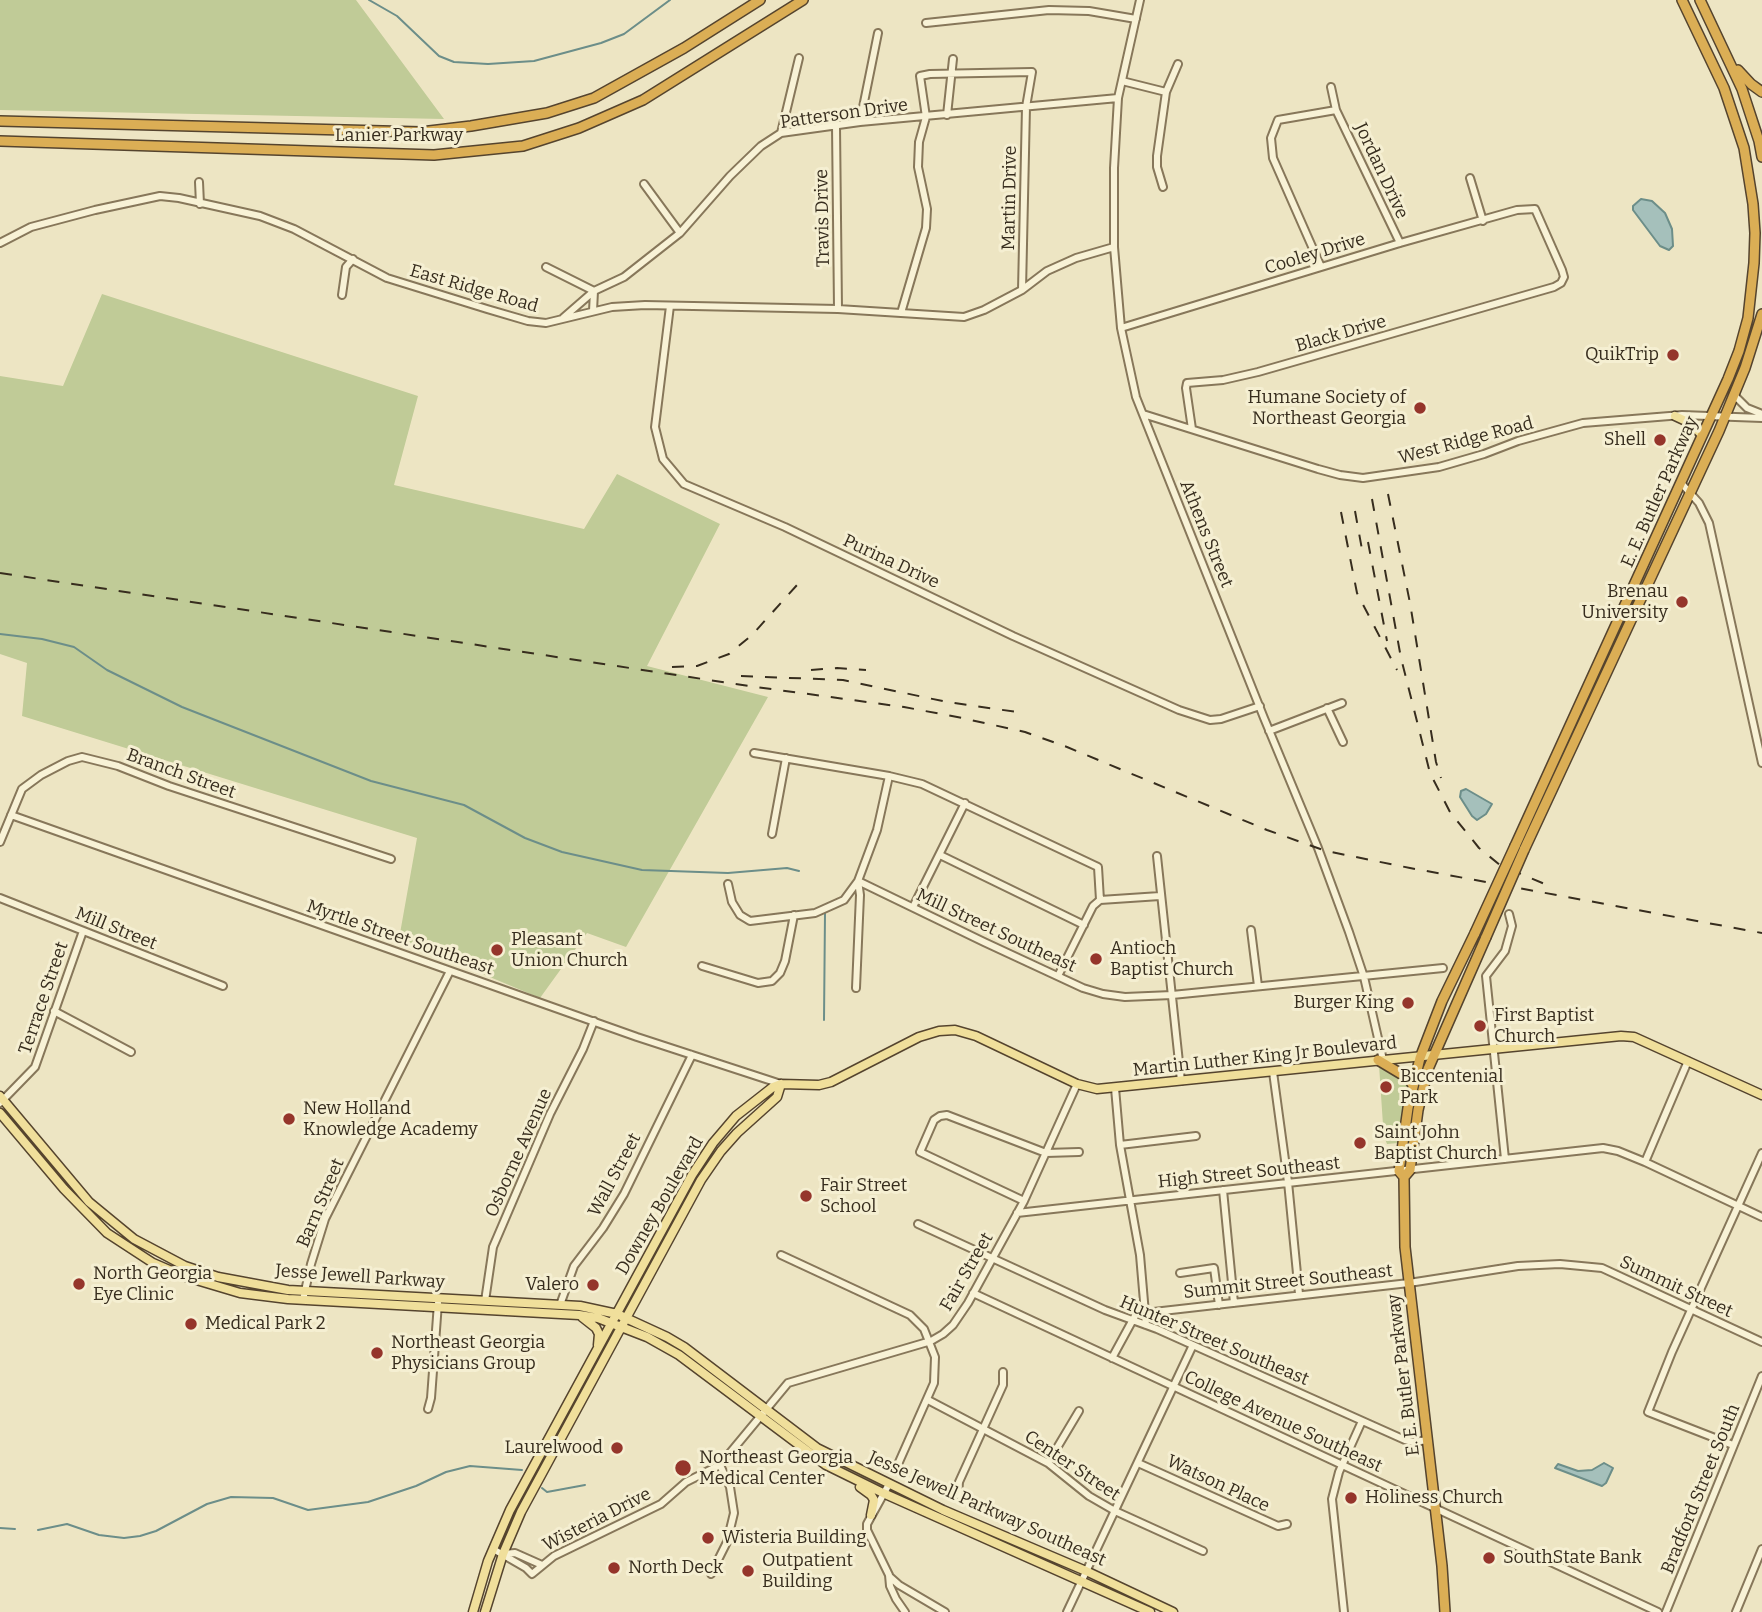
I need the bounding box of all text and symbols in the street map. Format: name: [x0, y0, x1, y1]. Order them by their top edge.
street label: Patterson Drive: [779, 94, 909, 134]
street label: Jordan Drive: [1349, 120, 1413, 222]
street label: Lanier Parkway: [335, 125, 463, 147]
street label: Martin Drive: [998, 145, 1022, 251]
street label: Travis Drive: [811, 169, 835, 267]
street label: Cooley Drive: [1262, 228, 1368, 280]
street label: East Ridge Road: [407, 260, 541, 318]
street label: Black Drive: [1293, 311, 1389, 357]
place label: QuikTrip: [1585, 344, 1659, 366]
marker: QuikTrip: [1665, 347, 1681, 363]
place label: Humane Society of Northeast Georgia: [1247, 387, 1406, 430]
marker: Humane Society of Northeast Georgia: [1412, 400, 1428, 416]
street label: West Ridge Road: [1396, 413, 1536, 469]
street label: E. E. Butler Parkway: [1617, 413, 1703, 571]
place label: Shell: [1604, 429, 1646, 451]
marker: Shell: [1652, 432, 1668, 448]
street label: Athens Street: [1175, 477, 1237, 591]
street label: Purina Drive: [839, 530, 943, 594]
place label: Brenau University: [1582, 581, 1668, 624]
marker: Brenau University: [1674, 594, 1690, 610]
street label: Branch Street: [124, 744, 238, 804]
street label: Mill Street Southeast: [912, 884, 1080, 978]
street label: Myrtle Street Southeast: [303, 896, 497, 980]
street label: Mill Street: [72, 903, 160, 955]
place label: Pleasant Union Church: [511, 929, 628, 972]
place label: Antioch Baptist Church: [1110, 938, 1233, 981]
street label: Terrace Street: [15, 939, 73, 1057]
marker: Pleasant Union Church: [489, 942, 505, 958]
marker: Antioch Baptist Church: [1088, 951, 1104, 967]
place label: Burger King: [1293, 992, 1394, 1014]
marker: Burger King: [1400, 995, 1416, 1011]
place label: First Baptist Church: [1494, 1005, 1594, 1048]
marker: First Baptist Church: [1472, 1018, 1488, 1034]
street label: Martin Luther King Jr Boulevard: [1132, 1032, 1398, 1082]
place label: Biccentenial Park: [1400, 1066, 1503, 1108]
marker: Biccentenial Park: [1378, 1079, 1394, 1095]
street label: Osborne Avenue: [481, 1085, 557, 1221]
place label: New Holland Knowledge Academy: [303, 1098, 478, 1140]
marker: New Holland Knowledge Academy: [281, 1111, 297, 1127]
place label: Saint John Baptist Church: [1374, 1122, 1497, 1164]
street label: Wall Street: [584, 1130, 646, 1220]
street label: Downey Boulevard: [612, 1133, 708, 1279]
marker: Saint John Baptist Church: [1352, 1135, 1368, 1151]
street label: High Street Southeast: [1157, 1153, 1341, 1193]
street label: Barn Street: [293, 1155, 349, 1251]
place label: Fair Street School: [820, 1175, 907, 1218]
marker: Fair Street School: [798, 1188, 814, 1204]
street label: Fair Street: [936, 1229, 998, 1315]
street label: Summit Street: [1616, 1251, 1736, 1323]
street label: Jesse Jewell Parkway: [275, 1260, 445, 1294]
street label: Summit Street Southeast: [1182, 1260, 1394, 1304]
place label: North Georgia Eye Clinic: [93, 1263, 212, 1306]
place label: Valero: [525, 1274, 579, 1296]
marker: North Georgia Eye Clinic: [71, 1276, 87, 1292]
marker: Valero: [585, 1277, 601, 1293]
street label: Hunter Street Southeast: [1116, 1291, 1312, 1391]
street label: E. E. Butler Parkway: [1383, 1293, 1425, 1457]
place label: Medical Park 2: [205, 1313, 326, 1335]
marker: Medical Park 2: [183, 1316, 199, 1332]
place label: Northeast Georgia Physicians Group: [391, 1332, 545, 1374]
marker: Northeast Georgia Physicians Group: [369, 1345, 385, 1361]
street label: College Avenue Southeast: [1180, 1367, 1386, 1477]
street label: Bradford Street South: [1657, 1401, 1745, 1577]
street label: Center Street: [1020, 1426, 1124, 1506]
place label: Laurelwood: [505, 1437, 603, 1459]
marker: Laurelwood: [609, 1440, 625, 1456]
place label: Northeast Georgia Medical Center: [699, 1447, 853, 1490]
street label: Jesse Jewell Parkway Southeast: [865, 1447, 1109, 1571]
street label: Watson Place: [1163, 1451, 1273, 1517]
marker: Northeast Georgia Medical Center: [673, 1458, 693, 1478]
street label: Wisteria Drive: [539, 1484, 655, 1556]
place label: Holiness Church: [1365, 1487, 1503, 1509]
marker: Holiness Church: [1343, 1490, 1359, 1506]
place label: Wisteria Building: [722, 1527, 867, 1549]
marker: Wisteria Building: [700, 1530, 716, 1546]
place label: SouthState Bank: [1503, 1547, 1642, 1569]
place label: Outpatient Building: [762, 1550, 853, 1592]
marker: SouthState Bank: [1481, 1550, 1497, 1566]
place label: North Deck: [628, 1557, 723, 1579]
marker: North Deck: [606, 1560, 622, 1576]
marker: Outpatient Building: [740, 1563, 756, 1579]

